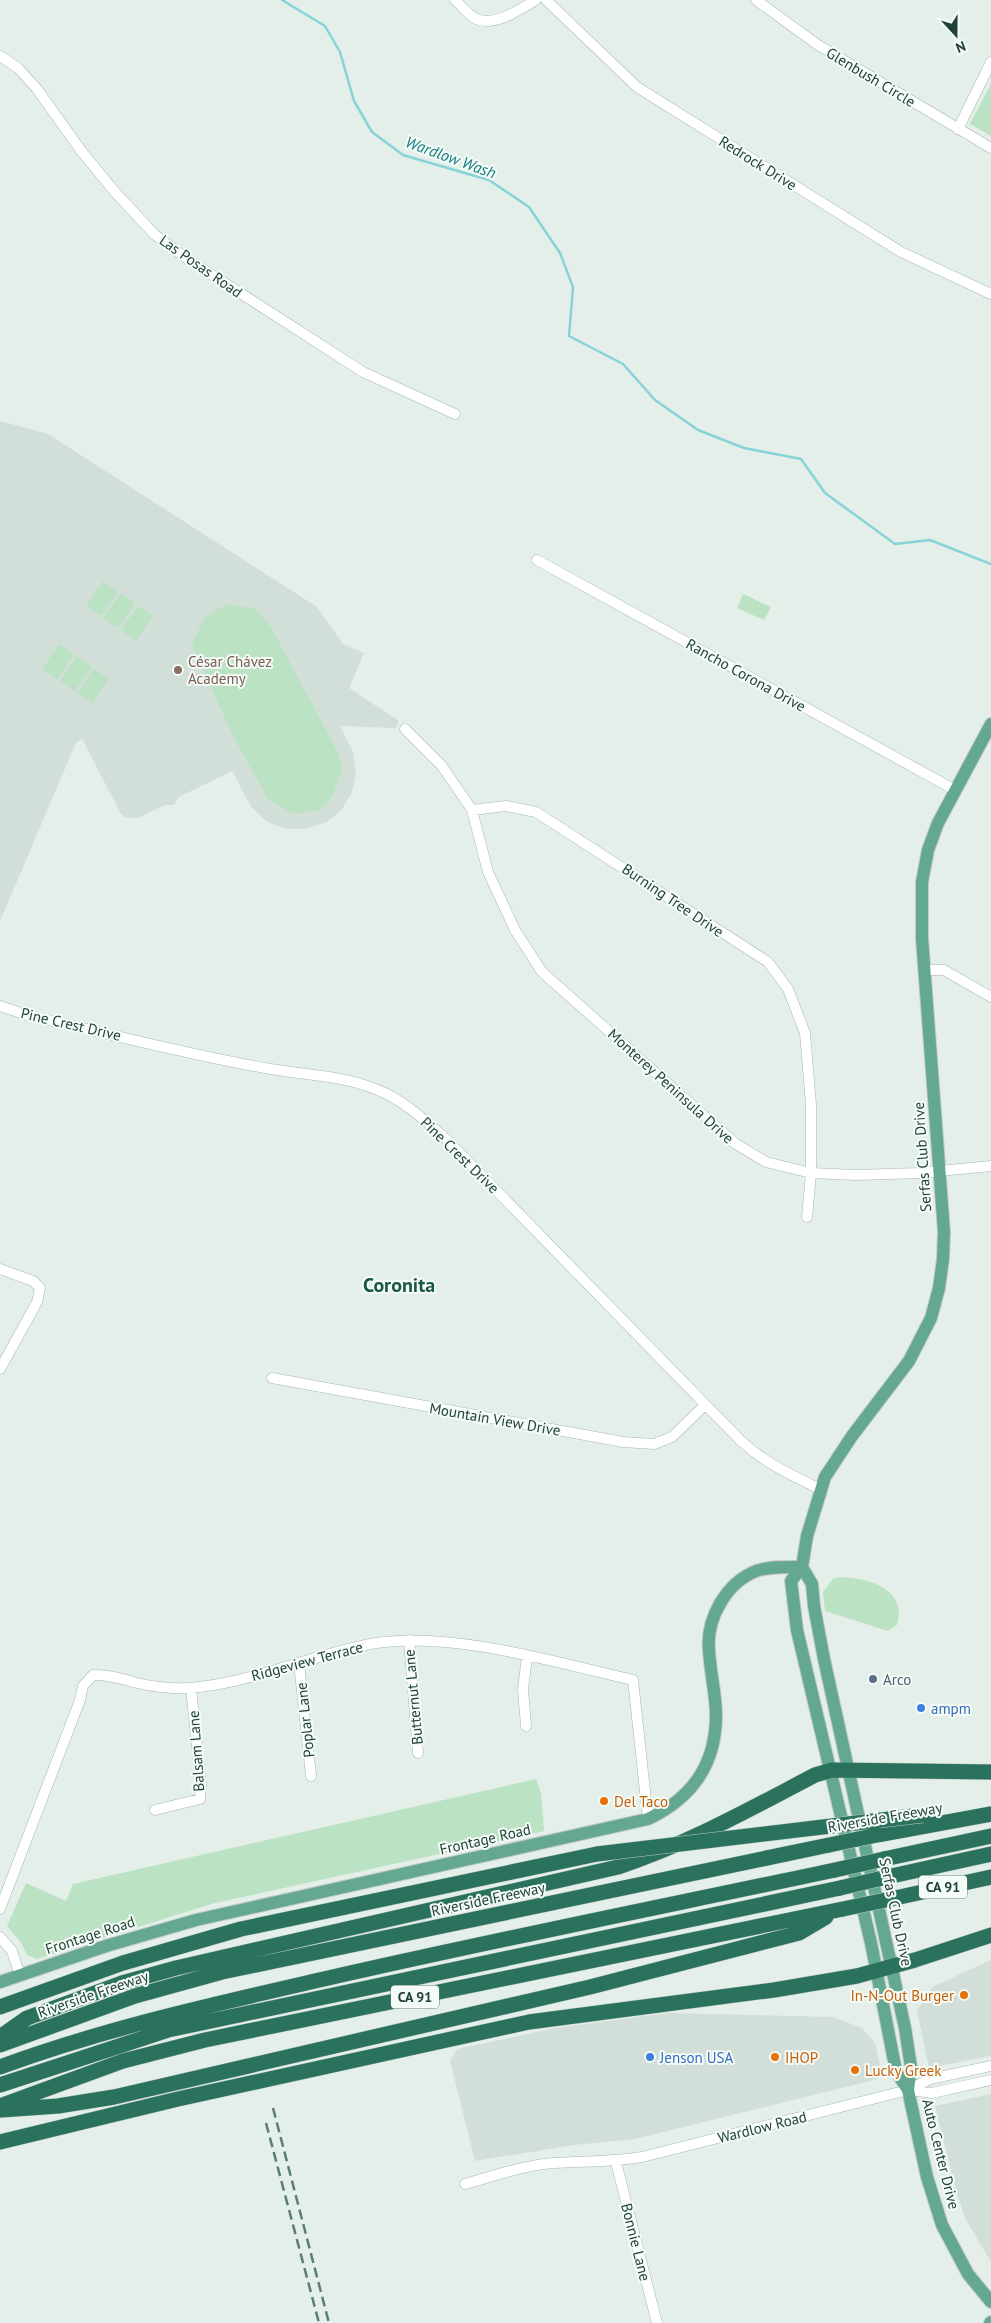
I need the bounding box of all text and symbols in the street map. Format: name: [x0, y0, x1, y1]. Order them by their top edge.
north arrow: [931, 10, 981, 60]
text: N: [953, 37, 968, 57]
street label: Glenbush Circle: [823, 43, 919, 111]
water label: Wardlow Wash: [403, 131, 499, 183]
street label: Redrock Drive: [716, 132, 800, 194]
street label: Las Posas Road: [156, 230, 246, 302]
street label: Rancho Corona Drive: [683, 634, 809, 716]
place label: César Chávez Academy: [188, 652, 272, 688]
marker: César Chávez Academy: [172, 664, 184, 676]
street label: Burning Tree Drive: [619, 859, 727, 941]
street label: Pine Crest Drive: [19, 1003, 123, 1045]
street label: Monterey Peninsula Drive: [604, 1024, 738, 1148]
street label: Serfas Club Drive: [909, 1101, 935, 1213]
street label: Pine Crest Drive: [417, 1113, 503, 1197]
district label: Coronita: [363, 1272, 435, 1298]
street label: Mountain View Drive: [428, 1398, 562, 1440]
street label: Ridgeview Terrace: [249, 1637, 365, 1685]
street label: Butternut Lane: [399, 1649, 427, 1745]
place label: Arco: [883, 1670, 911, 1689]
marker: Arco: [867, 1673, 879, 1685]
street label: Poplar Lane: [292, 1681, 318, 1759]
place label: ampm: [931, 1699, 971, 1718]
marker: ampm: [915, 1702, 927, 1714]
street label: Balsam Lane: [184, 1710, 208, 1792]
place label: Del Taco: [614, 1792, 668, 1811]
marker: Del Taco: [598, 1795, 610, 1807]
street label: Riverside Freeway: [826, 1798, 944, 1836]
street label: Frontage Road: [438, 1819, 532, 1859]
street label: Serfas Club Drive: [875, 1856, 917, 1968]
road number: CA 91: [919, 1875, 967, 1898]
street label: Riverside Freeway: [429, 1878, 547, 1920]
street label: Frontage Road: [43, 1912, 137, 1958]
street label: Riverside Freeway: [35, 1966, 151, 2022]
road number: CA 91: [391, 1985, 439, 2008]
place label: In-N-Out Burger: [850, 1986, 954, 2005]
marker: In-N-Out Burger: [958, 1989, 970, 2001]
place label: Jenson USA: [659, 2048, 734, 2067]
place label: IHOP: [785, 2048, 818, 2067]
marker: Jenson USA: [644, 2051, 656, 2063]
marker: IHOP: [769, 2051, 781, 2063]
place label: Lucky Greek: [865, 2061, 942, 2080]
marker: Lucky Greek: [849, 2064, 861, 2076]
street label: Auto Center Drive: [918, 2097, 964, 2211]
street label: Wardlow Road: [716, 2107, 808, 2147]
street label: Bonnie Lane: [617, 2201, 655, 2283]

